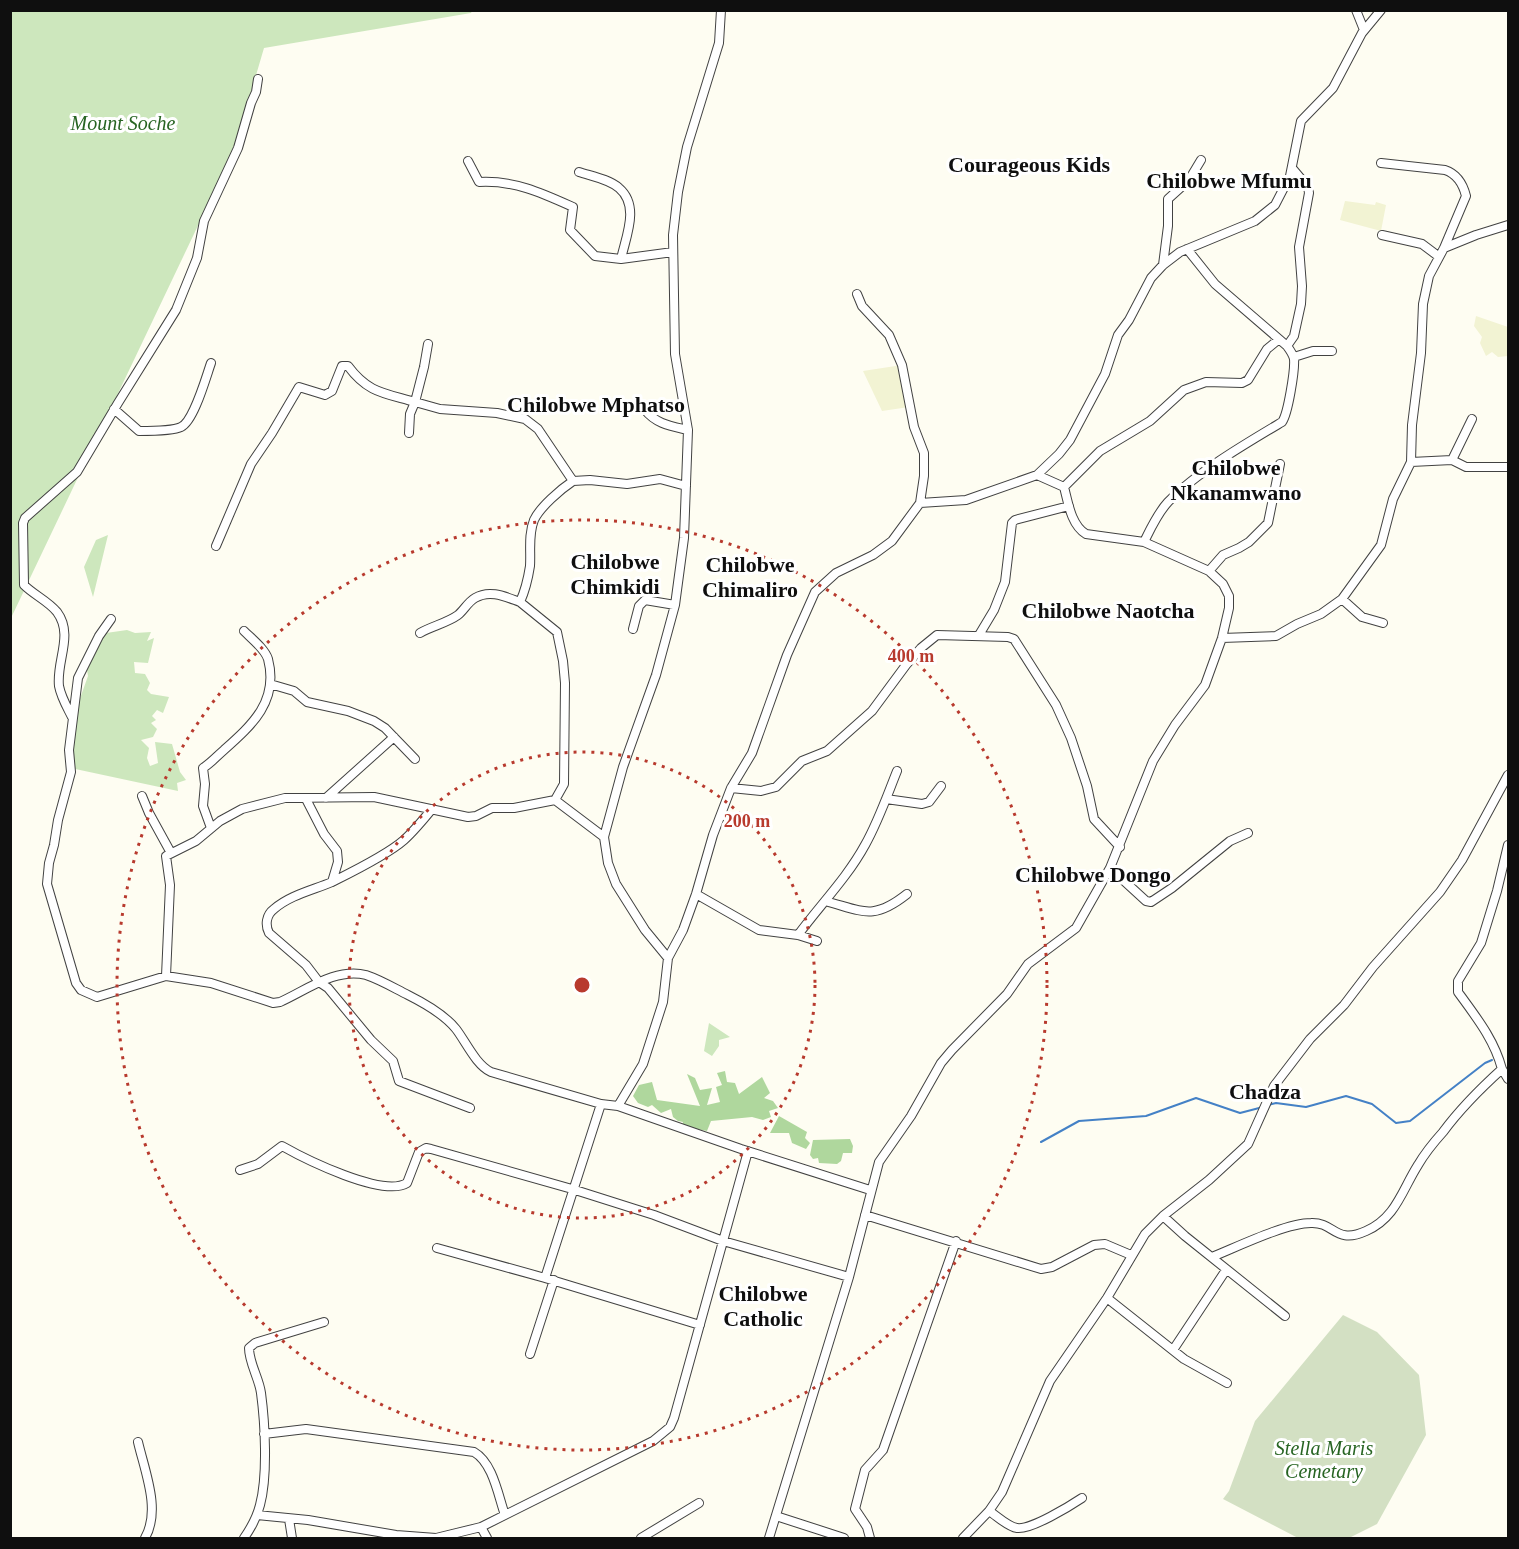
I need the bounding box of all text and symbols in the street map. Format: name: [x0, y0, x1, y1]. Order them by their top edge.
park label: Mount Soche: [70, 112, 176, 134]
district label: Courageous Kids: [948, 152, 1110, 177]
district label: Chilobwe Mfumu: [1146, 168, 1312, 193]
district label: Chilobwe Mphatso: [507, 392, 685, 417]
district label: Chilobwe Nkanamwano: [1171, 455, 1301, 505]
district label: Chilobwe Chimkidi: [570, 549, 660, 599]
district label: Chilobwe Chimaliro: [702, 552, 798, 602]
district label: Chilobwe Naotcha: [1022, 598, 1194, 623]
text: 400 m: [888, 646, 934, 666]
text: 200 m: [724, 811, 770, 831]
district label: Chilobwe Dongo: [1015, 862, 1171, 887]
centre of rings: [572, 975, 592, 995]
district label: Chadza: [1229, 1079, 1301, 1104]
district label: Chilobwe Catholic: [718, 1281, 808, 1331]
park label: Stella Maris Cemetary: [1275, 1437, 1373, 1483]

